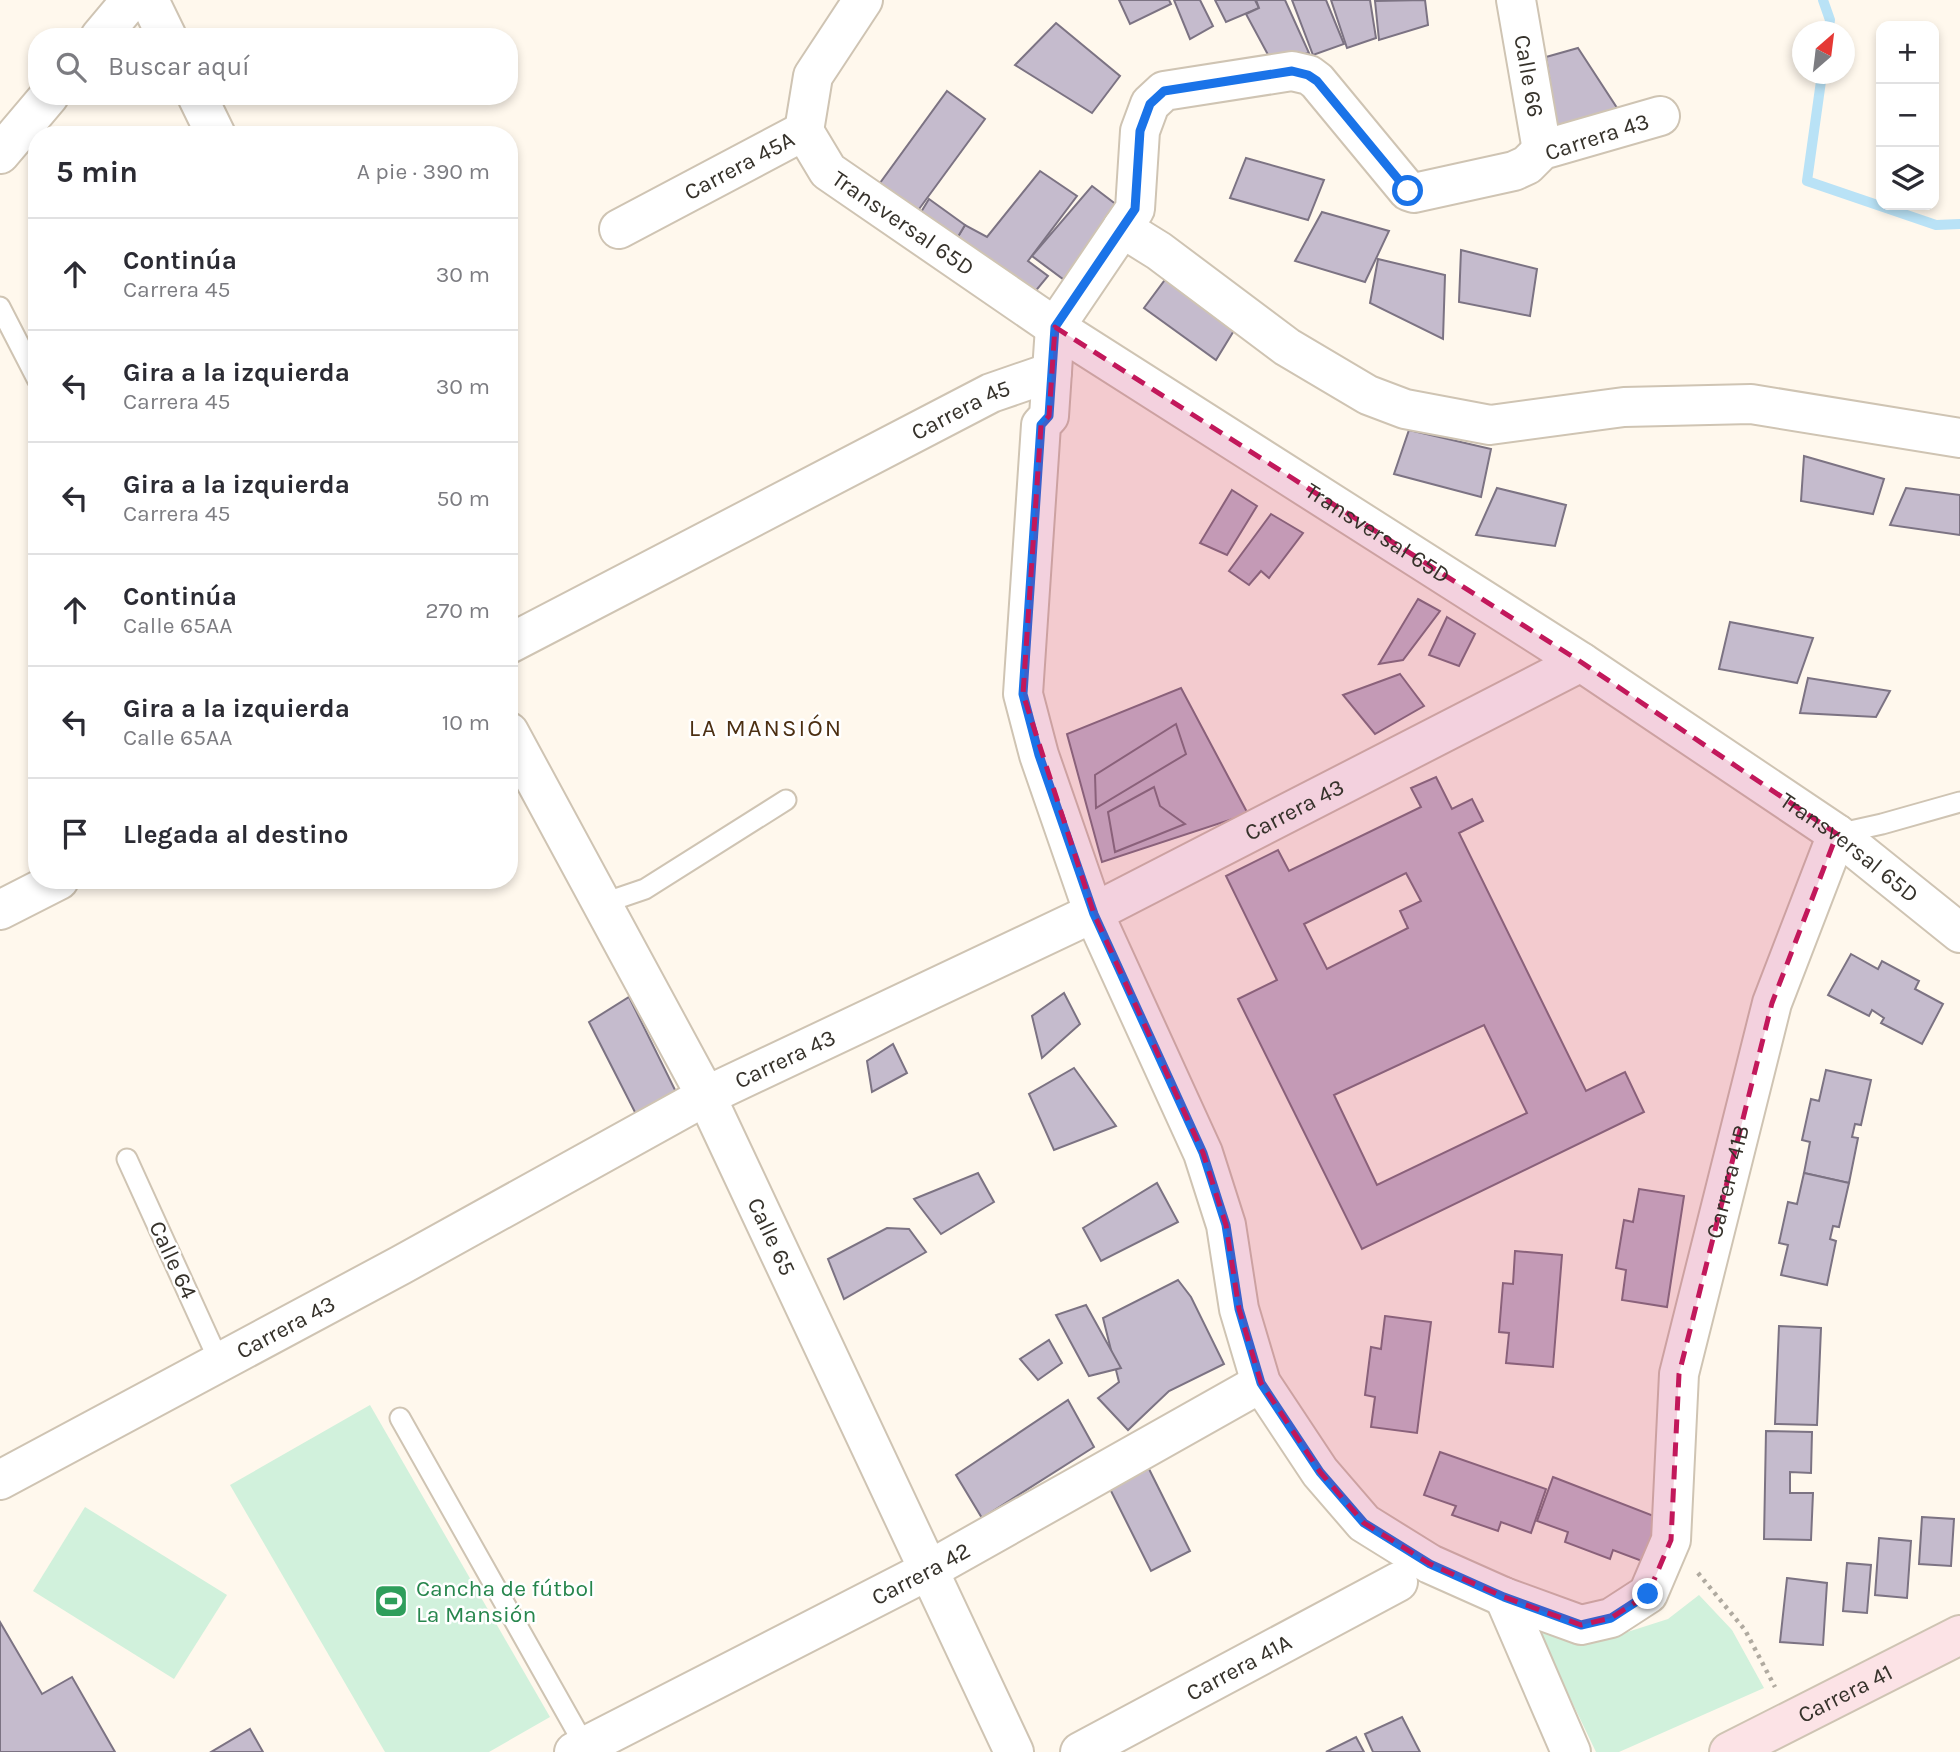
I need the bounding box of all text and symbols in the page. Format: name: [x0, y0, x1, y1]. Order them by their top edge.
north arrow: [1792, 21, 1855, 84]
map controls: [1876, 21, 1939, 210]
button: +: [1876, 21, 1939, 84]
search box: [28, 28, 518, 105]
street label: Calle 66: [1509, 33, 1550, 119]
icon: search: [52, 48, 90, 86]
text: Buscar aquí: [108, 51, 250, 82]
button: −: [1876, 84, 1939, 147]
street label: Carrera 43: [1541, 107, 1653, 167]
street label: Carrera 45A: [679, 125, 799, 206]
button: layers: [1876, 147, 1939, 210]
text: 5 min: [56, 154, 138, 190]
text: A pie · 390 m: [357, 158, 490, 185]
street label: Transversal 65D: [827, 164, 980, 281]
route start: [1392, 175, 1423, 206]
text: Continúa: [123, 245, 237, 276]
icon: ahead: [56, 255, 94, 293]
text: 30 m: [436, 261, 490, 288]
text: Carrera 45: [123, 276, 230, 303]
text: Gira a la izquierda: [123, 357, 350, 388]
icon: left: [56, 367, 94, 405]
text: 30 m: [436, 373, 490, 400]
street label: Carrera 45: [907, 374, 1014, 446]
text: Carrera 45: [123, 388, 230, 415]
text: Gira a la izquierda: [123, 469, 350, 500]
street label: Transversal 65D: [1300, 477, 1455, 589]
icon: left: [56, 479, 94, 517]
text: 50 m: [436, 485, 490, 512]
text: Carrera 45: [123, 500, 230, 527]
text: Continúa: [123, 581, 237, 612]
icon: ahead: [56, 591, 94, 629]
text: 270 m: [425, 597, 490, 624]
text: Calle 65AA: [123, 612, 233, 639]
text: Gira a la izquierda: [123, 693, 350, 724]
icon: left: [56, 703, 94, 741]
text: 10 m: [442, 709, 490, 736]
district label: LA MANSIÓN: [689, 714, 843, 742]
text: Calle 65AA: [123, 724, 233, 751]
street label: Carrera 43: [1240, 773, 1348, 846]
street label: Transversal 65D: [1775, 786, 1924, 908]
icon: arrive: [56, 815, 94, 853]
text: Llegada al destino: [123, 819, 349, 850]
street label: Carrera 43: [730, 1023, 840, 1094]
street label: Carrera 41B: [1700, 1122, 1754, 1241]
street label: Calle 65: [742, 1193, 802, 1280]
street label: Calle 64: [143, 1217, 203, 1303]
street label: Carrera 43: [232, 1289, 340, 1364]
street label: Carrera 42: [867, 1536, 975, 1611]
place label: Cancha de fútbol La Mansión: [416, 1575, 595, 1628]
route end: [1632, 1578, 1663, 1609]
sports icon: Cancha de fútbol La Mansión: [372, 1582, 410, 1620]
street label: Carrera 41A: [1181, 1628, 1296, 1706]
street label: Carrera 41: [1793, 1658, 1897, 1728]

